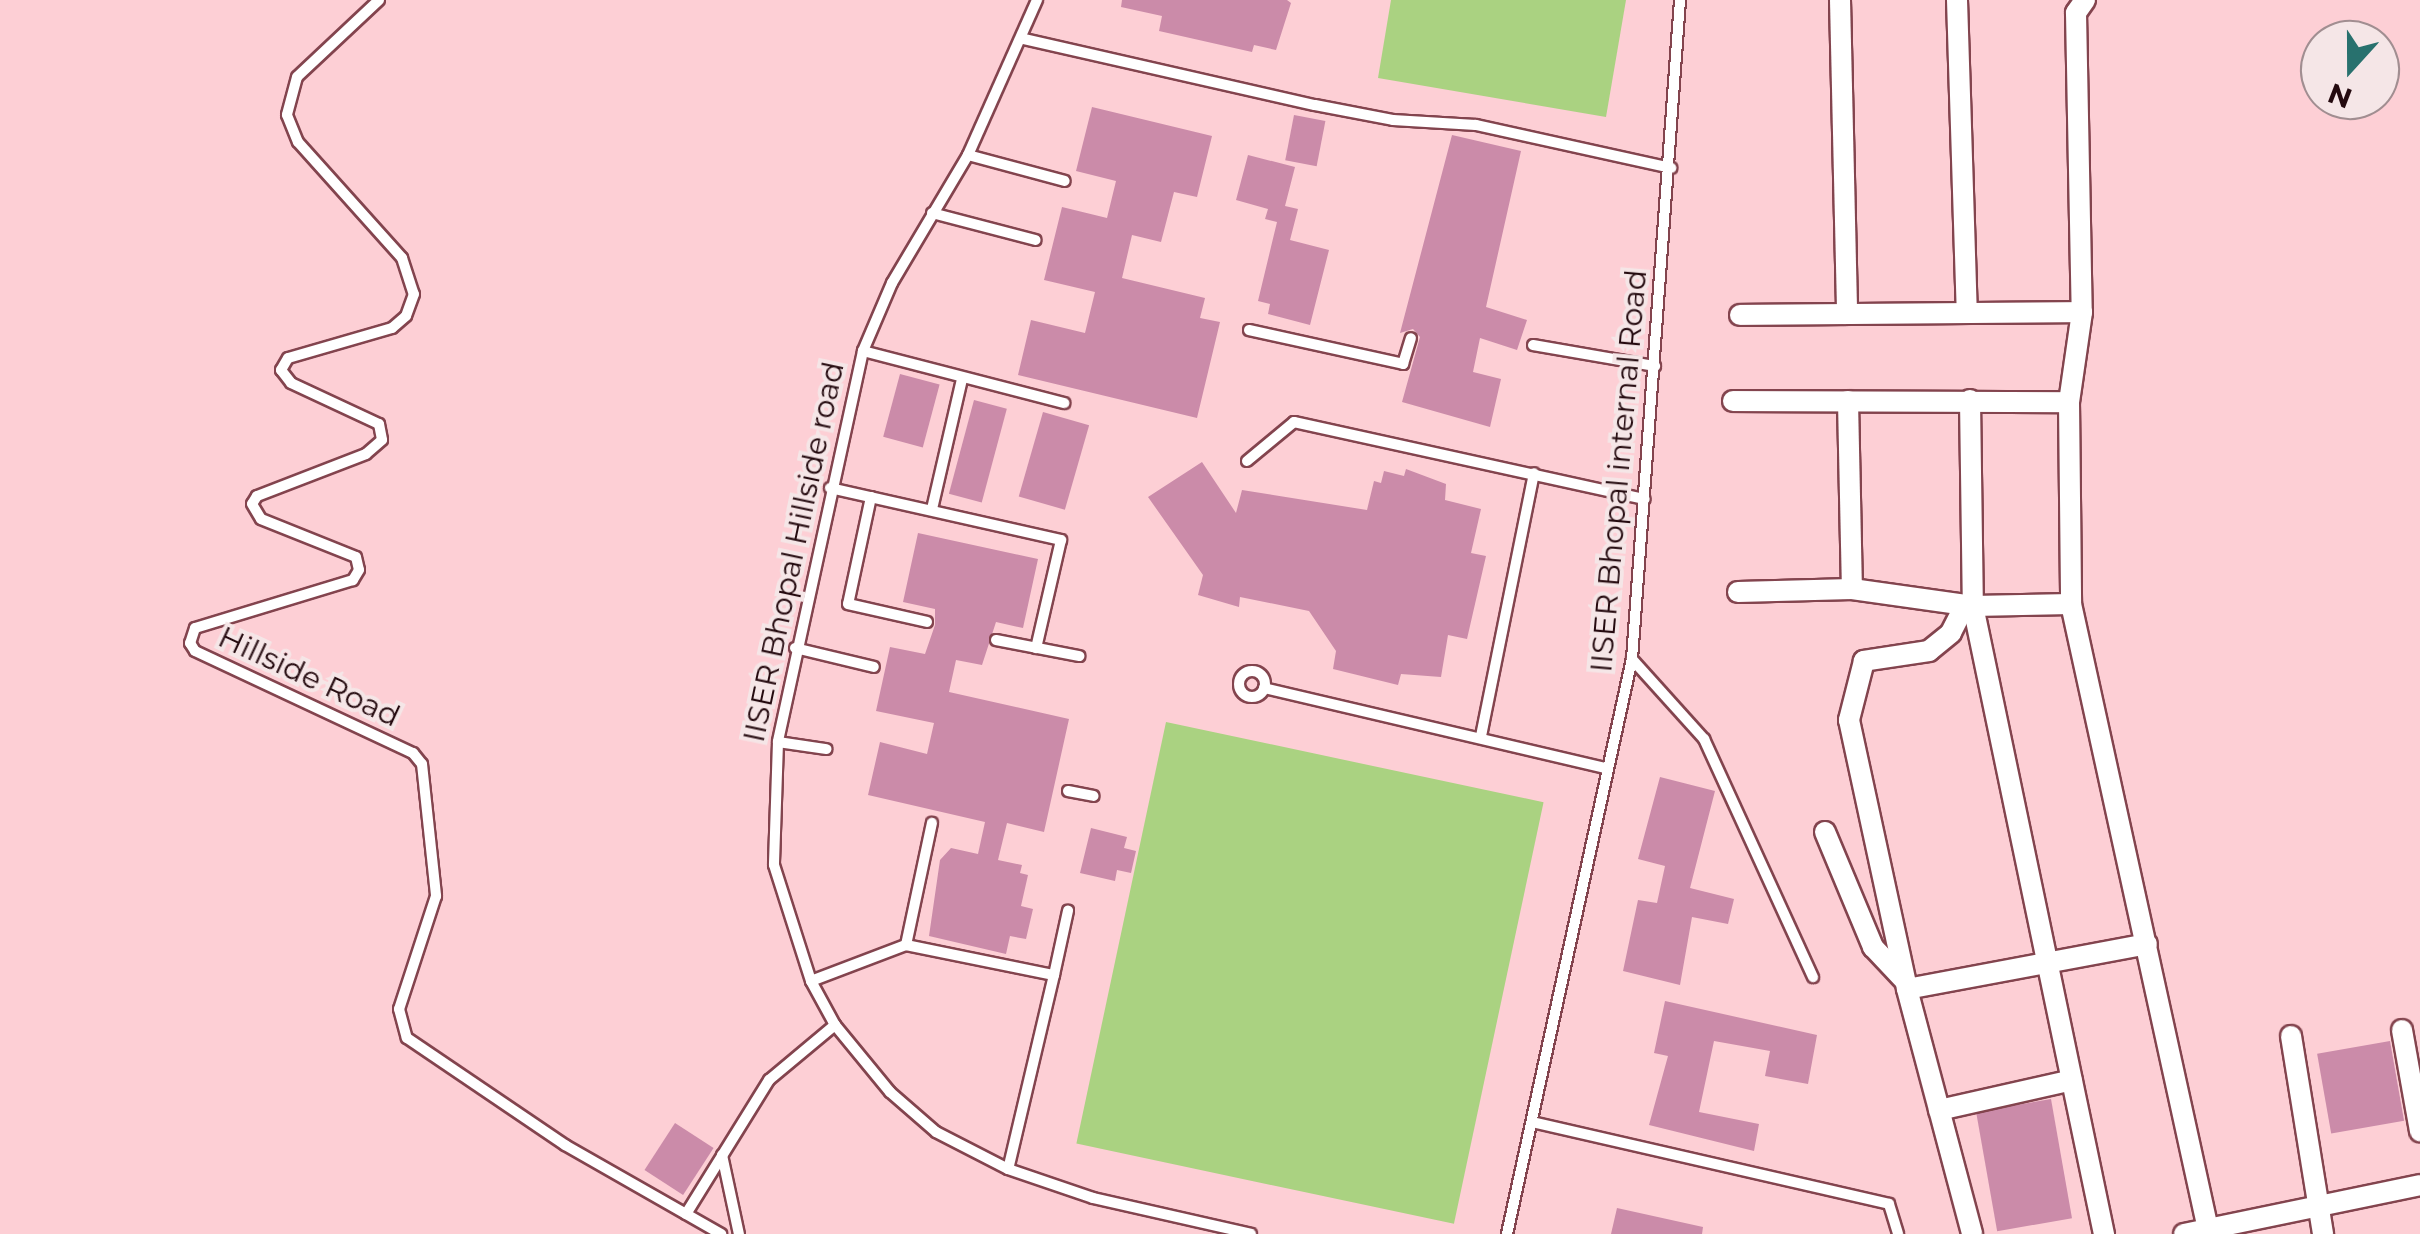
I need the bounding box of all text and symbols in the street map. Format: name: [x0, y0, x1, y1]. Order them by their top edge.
north arrow: [2300, 20, 2400, 120]
text: N: [2323, 76, 2357, 116]
street label: IISER Bhopal internal Road: [1583, 268, 1655, 674]
street label: IISER Bhopal Hillside road: [736, 359, 852, 745]
street label: Hillside Road: [213, 619, 405, 735]

